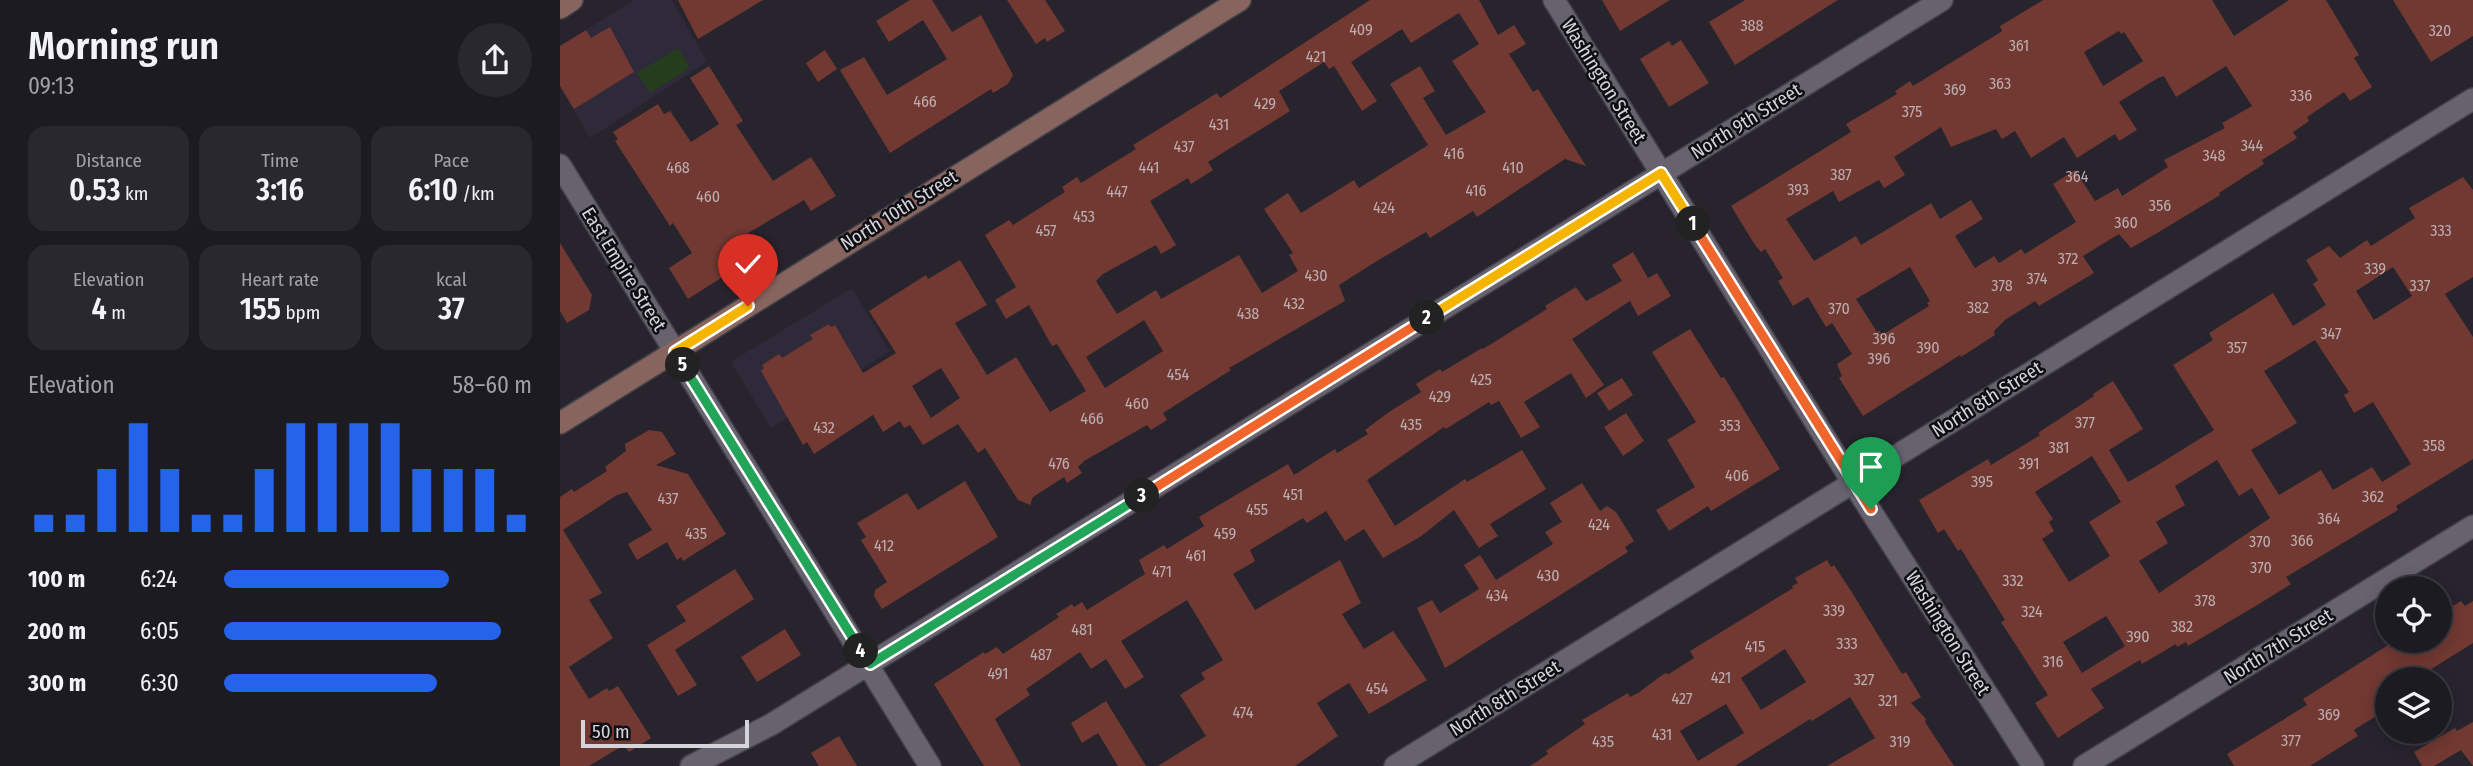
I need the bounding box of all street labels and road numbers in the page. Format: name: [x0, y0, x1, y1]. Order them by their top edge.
street label: Washington Street: [1557, 15, 1652, 148]
street label: North 9th Street: [1687, 78, 1806, 164]
street label: North 10th Street: [836, 164, 962, 255]
street label: East Empire Street: [577, 203, 672, 336]
street label: North 8th Street: [1928, 356, 2047, 442]
street label: Washington Street: [1901, 567, 1996, 700]
street label: North 7th Street: [2219, 603, 2337, 689]
street label: North 8th Street: [1446, 655, 1565, 741]

